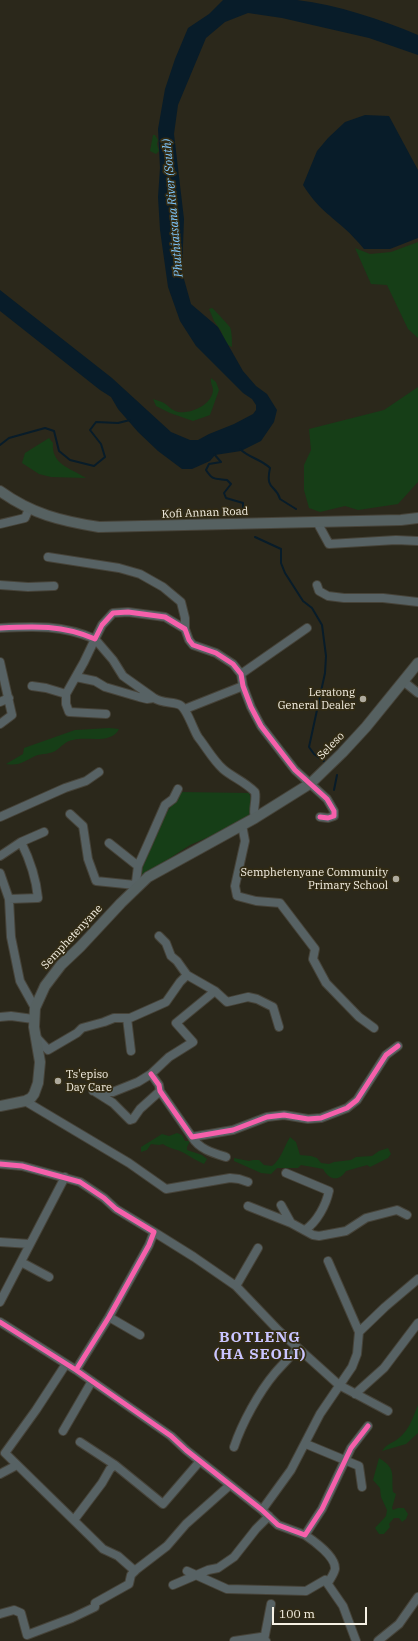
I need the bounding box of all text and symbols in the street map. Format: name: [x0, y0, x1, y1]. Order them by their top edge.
water label: Phuthiatsana River (South): [160, 138, 186, 278]
street label: Kofi Annan Road: [162, 505, 248, 521]
place label: Leratong General Dealer: [278, 686, 355, 712]
marker: Leratong General Dealer: [358, 694, 368, 704]
street label: Seleso: [315, 729, 347, 763]
place label: Semphetenyane Community Primary School: [241, 866, 388, 892]
marker: Semphetenyane Community Primary School: [391, 874, 401, 884]
street label: Semphetenyane: [39, 902, 105, 972]
place label: Ts'episo Day Care: [66, 1068, 112, 1094]
marker: Ts'episo Day Care: [53, 1076, 63, 1086]
district label: BOTLENG (HA SEOLI): [214, 1329, 306, 1364]
scale bar: [274, 1599, 369, 1625]
text: 100 m: [279, 1606, 315, 1621]

